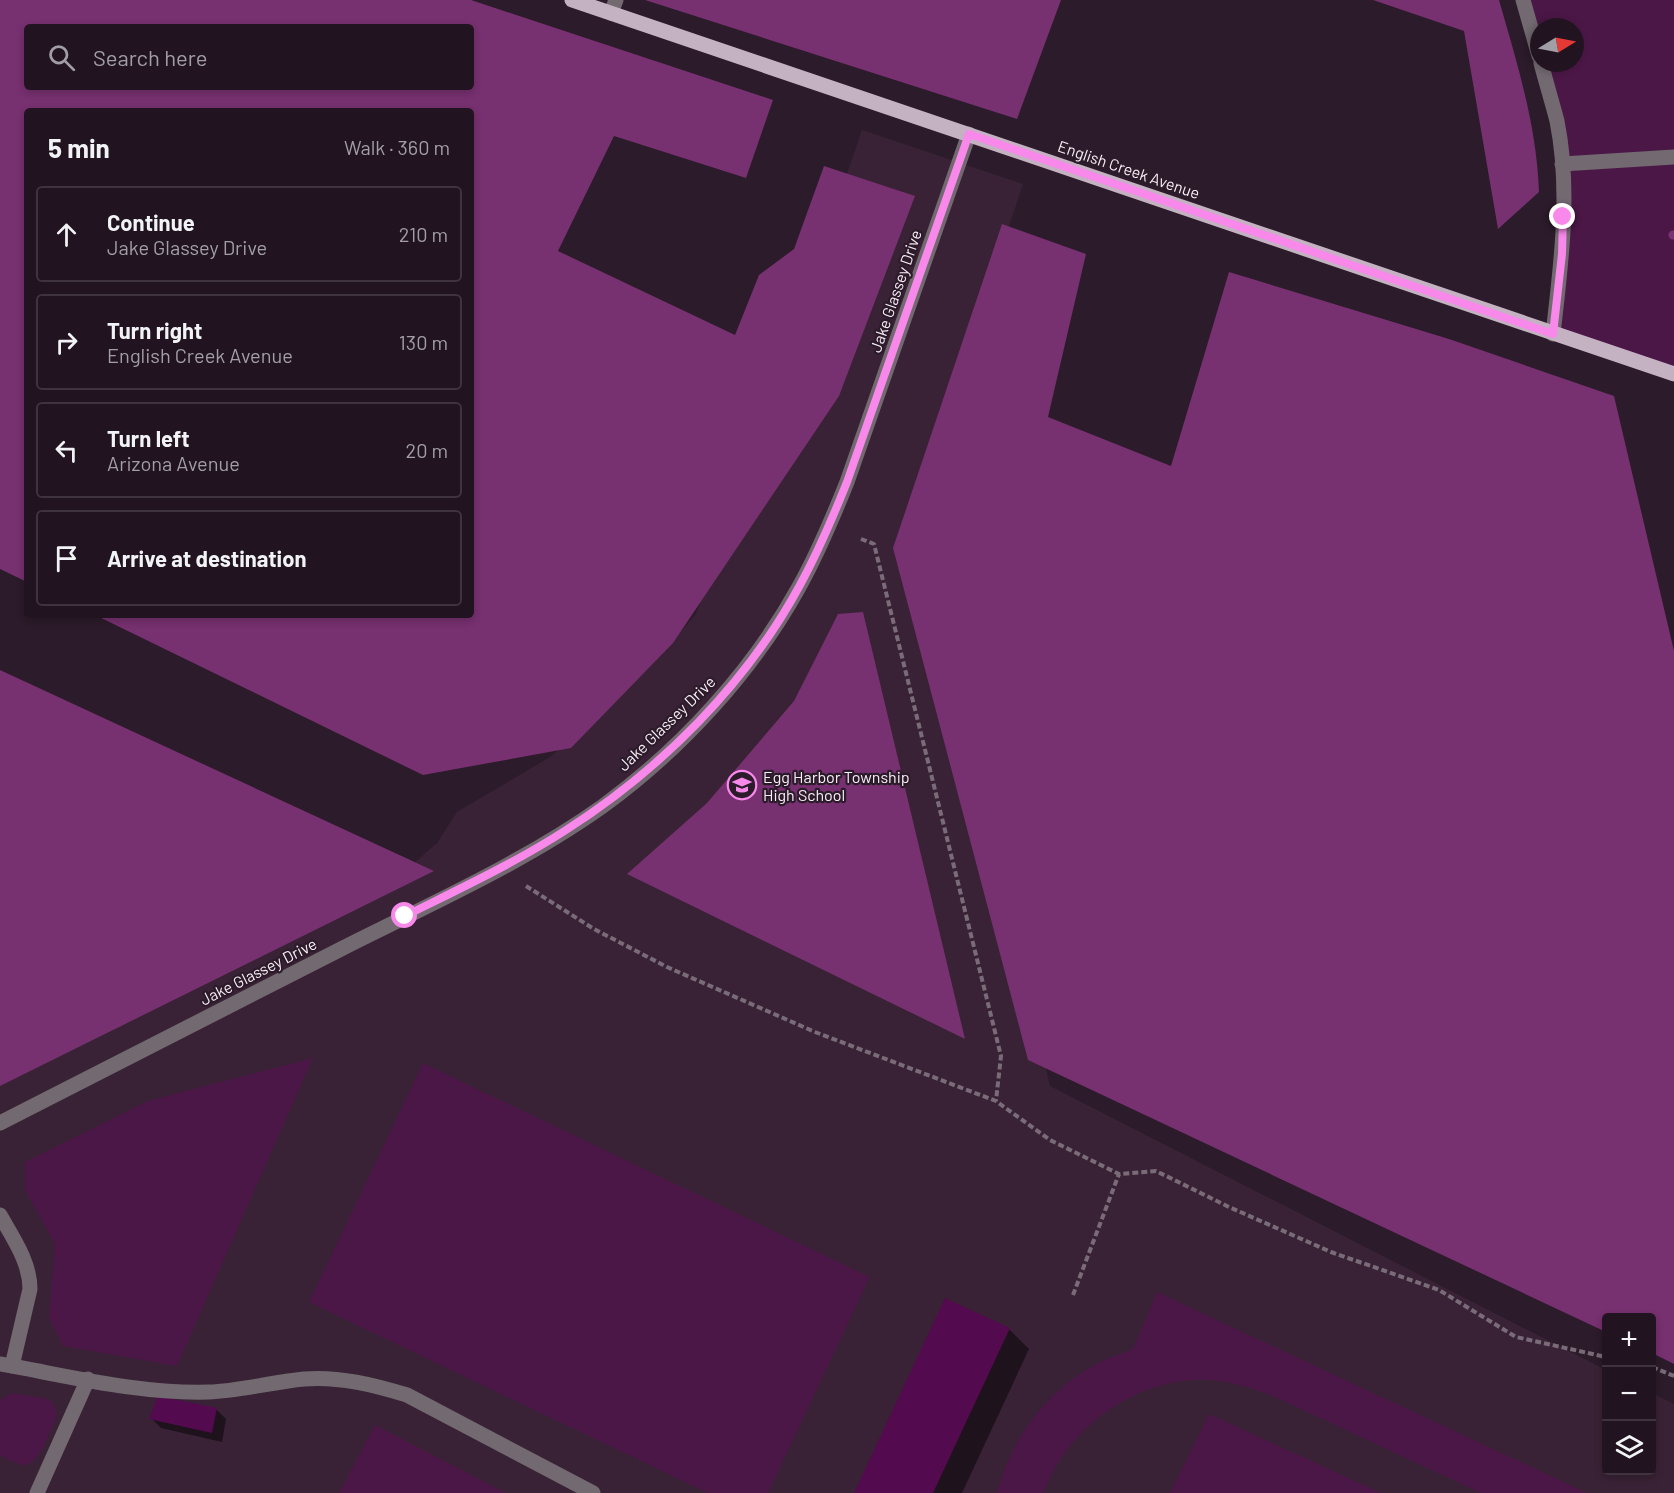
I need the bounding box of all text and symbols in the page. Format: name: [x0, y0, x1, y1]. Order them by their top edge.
north arrow: [1530, 18, 1584, 72]
search box: [24, 24, 474, 90]
icon: search: [45, 41, 78, 74]
text: Search here: [93, 44, 207, 70]
text: 5 min: [48, 132, 110, 163]
text: Walk · 360 m: [344, 135, 450, 159]
street label: English Creek Avenue: [1056, 136, 1202, 202]
route end: [1549, 203, 1575, 229]
text: Continue: [107, 209, 195, 235]
icon: ahead: [50, 218, 83, 251]
text: 210 m: [399, 222, 448, 246]
street label: Jake Glassey Drive: [865, 227, 925, 355]
text: Jake Glassey Drive: [107, 235, 267, 259]
text: Turn right: [107, 317, 202, 343]
icon: right: [50, 326, 83, 359]
text: 130 m: [399, 330, 448, 354]
text: English Creek Avenue: [107, 343, 293, 367]
text: Turn left: [107, 425, 190, 451]
icon: left: [50, 434, 83, 467]
text: 20 m: [405, 438, 448, 462]
text: Arizona Avenue: [107, 451, 240, 475]
icon: arrive: [50, 542, 83, 575]
text: Arrive at destination: [107, 545, 306, 571]
street label: Jake Glassey Drive: [613, 672, 719, 774]
place label: Egg Harbor Township High School: [763, 767, 910, 804]
school or university icon: Egg Harbor Township High School: [726, 769, 758, 801]
route start: [391, 902, 417, 928]
street label: Jake Glassey Drive: [197, 933, 319, 1009]
map controls: [1602, 1313, 1656, 1475]
button: +: [1602, 1313, 1656, 1367]
button: −: [1602, 1367, 1656, 1421]
button: layers: [1602, 1421, 1656, 1475]

